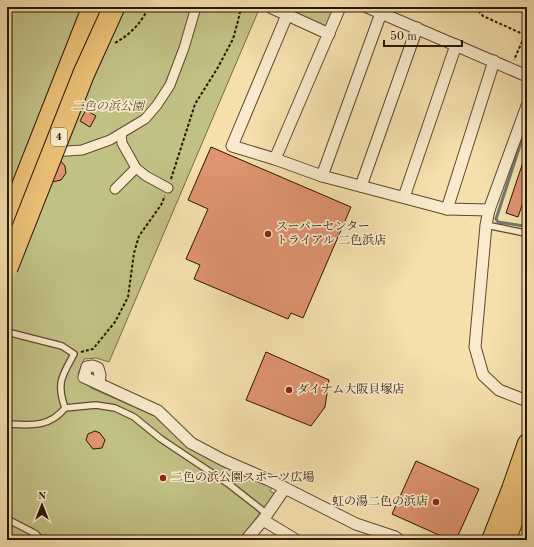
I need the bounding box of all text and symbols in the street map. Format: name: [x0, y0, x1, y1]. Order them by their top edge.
scale bar: [384, 22, 462, 48]
text: 50 m: [390, 30, 417, 43]
park label: 二色の浜公園: [72, 99, 146, 113]
road number: 4: [51, 128, 67, 146]
place label: スーパーセンター トライアル 二色浜店: [276, 220, 386, 247]
marker: スーパーセンター トライアル 二色浜店: [263, 229, 273, 239]
place label: ダイナム大阪貝塚店: [297, 382, 404, 396]
marker: ダイナム大阪貝塚店: [284, 385, 294, 395]
place label: 二色の浜公園スポーツ広場: [171, 470, 315, 484]
marker: 二色の浜公園スポーツ広場: [158, 473, 168, 483]
north arrow: [22, 485, 62, 525]
text: N: [38, 491, 47, 502]
place label: 虹の湯二色の浜店: [332, 494, 428, 508]
marker: 虹の湯二色の浜店: [431, 497, 441, 507]

